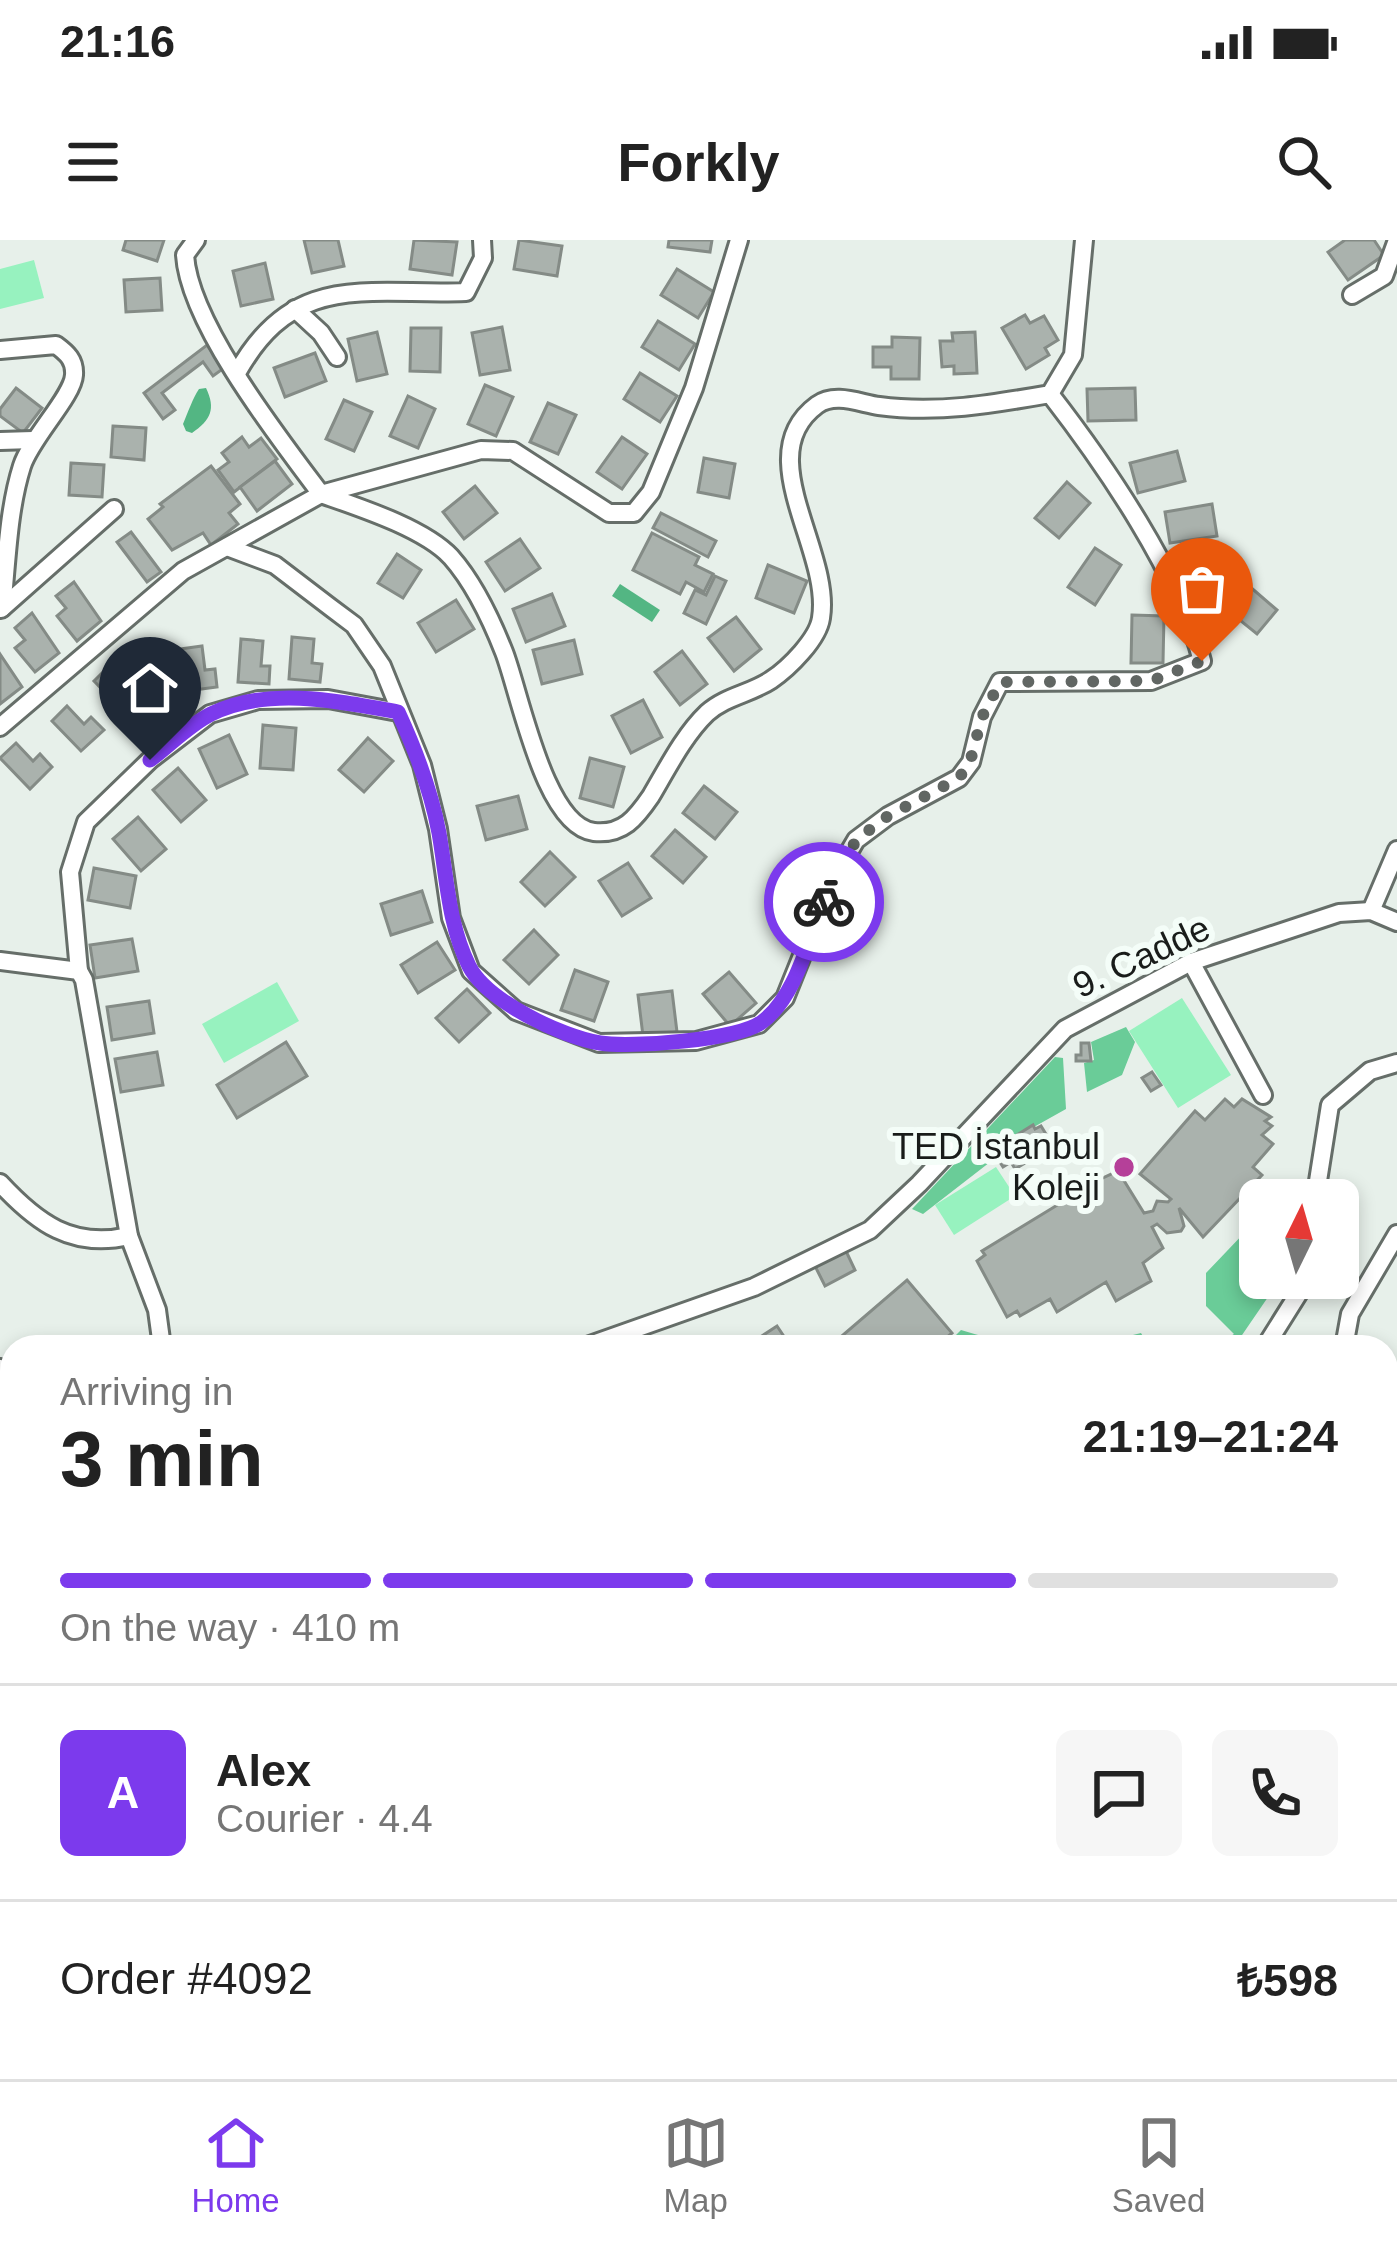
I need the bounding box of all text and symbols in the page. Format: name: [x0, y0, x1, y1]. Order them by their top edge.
text: 21:16: [60, 16, 175, 67]
icon: menu: [60, 129, 126, 195]
icon: search: [1271, 129, 1337, 195]
text: Forkly: [617, 132, 780, 192]
pin: [1151, 538, 1253, 661]
icon: bag: [1169, 556, 1235, 622]
pin: [99, 637, 201, 760]
icon: home: [117, 655, 183, 721]
courier: [764, 842, 884, 962]
icon: bike: [791, 869, 857, 935]
street label: 9. Cadde: [1066, 907, 1216, 1006]
place label: TED İstanbul Koleji: [892, 1126, 1100, 1208]
marker: TED İstanbul Koleji: [1111, 1154, 1137, 1180]
north arrow: [1239, 1179, 1359, 1299]
map controls: [1239, 1179, 1359, 1299]
text: Arriving in: [60, 1370, 233, 1413]
text: 21:19–21:24: [1083, 1411, 1338, 1462]
text: 3 min: [60, 1415, 264, 1503]
text: On the way · 410 m: [60, 1606, 400, 1649]
button: chat: [1056, 1730, 1182, 1856]
button: phone: [1212, 1730, 1338, 1856]
text: Alex: [216, 1745, 311, 1796]
text: A: [107, 1767, 139, 1818]
text: Courier · 4.4: [216, 1797, 433, 1840]
text: Order #4092: [60, 1953, 313, 2004]
text: ₺598: [1237, 1955, 1338, 2006]
tab: Home: [192, 2110, 280, 2220]
tab: Map: [663, 2110, 729, 2220]
tab: Saved: [1112, 2110, 1205, 2220]

